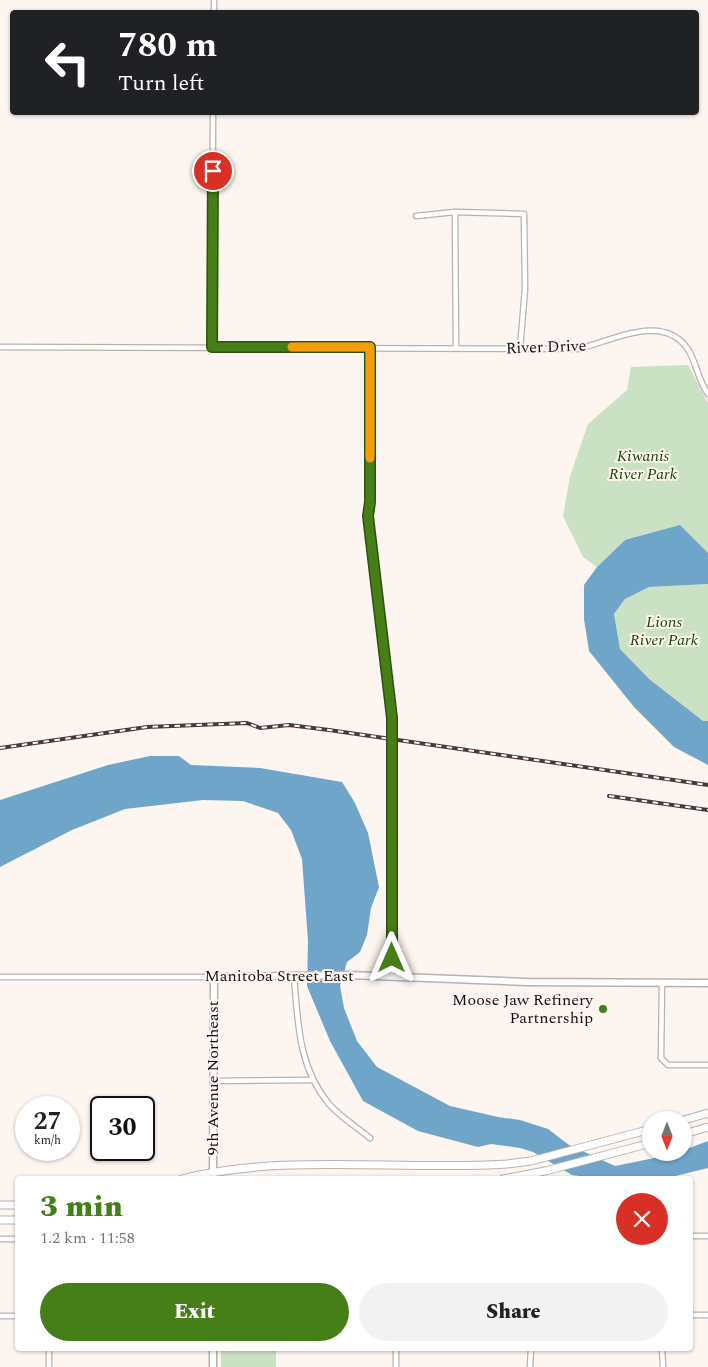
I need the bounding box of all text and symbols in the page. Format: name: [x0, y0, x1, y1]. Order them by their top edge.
text: 780 m: [118, 19, 217, 72]
icon: left: [35, 30, 100, 95]
text: Turn left: [118, 67, 204, 100]
pin: [192, 150, 234, 192]
icon: arrive: [199, 157, 227, 185]
street label: River Drive: [505, 334, 587, 360]
park label: Kiwanis River Park: [609, 444, 678, 486]
park label: Lions River Park: [630, 610, 699, 652]
position arrow: [365, 931, 417, 983]
street label: Manitoba Street East: [204, 964, 354, 988]
place label: Moose Jaw Refinery Partnership: [452, 988, 594, 1030]
street label: 9th Avenue Northeast: [201, 1000, 225, 1155]
marker: Moose Jaw Refinery Partnership: [597, 1003, 609, 1015]
speed limit sign: 30: [90, 1096, 155, 1161]
text: 27: [33, 1103, 62, 1141]
north arrow: [642, 1111, 692, 1161]
map controls: [642, 1111, 692, 1161]
text: km/h: [34, 1131, 61, 1150]
text: 3 min: [40, 1184, 123, 1230]
button: close: [616, 1193, 668, 1245]
text: 1.2 km · 11:58: [40, 1226, 135, 1250]
button: Exit: [40, 1283, 349, 1341]
button: Share: [359, 1283, 668, 1341]

